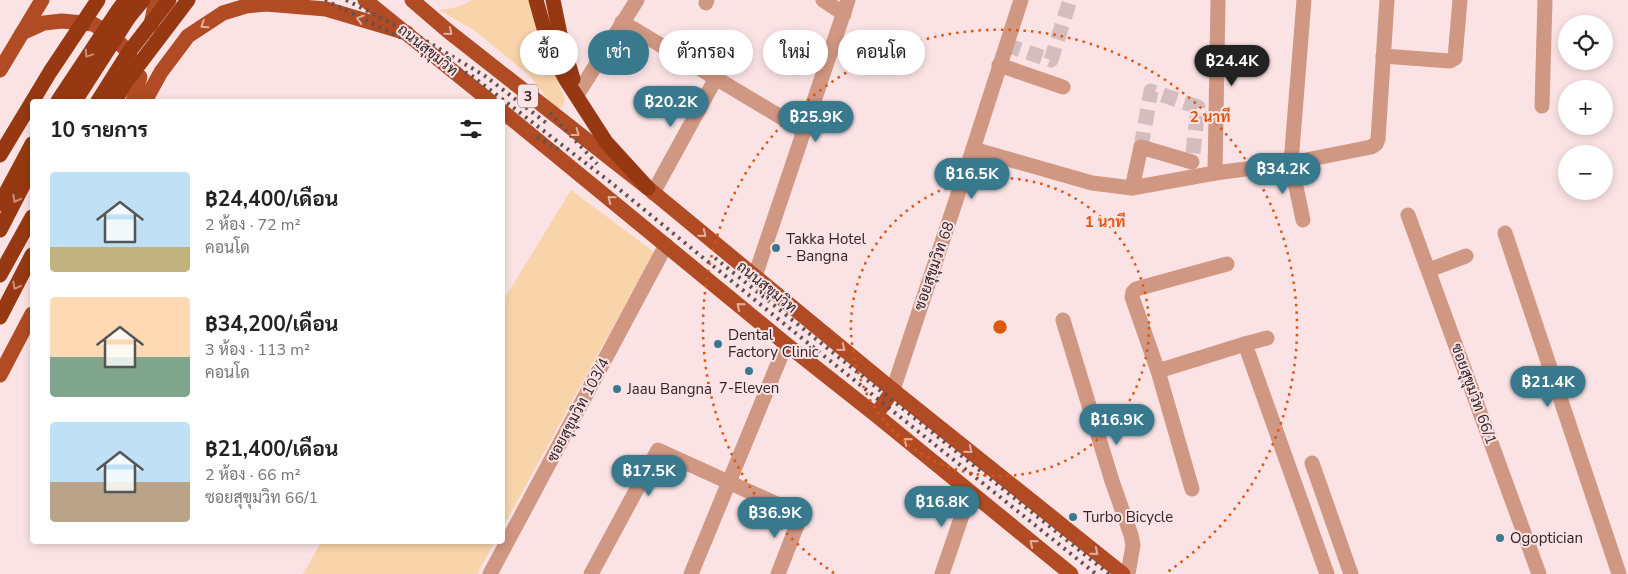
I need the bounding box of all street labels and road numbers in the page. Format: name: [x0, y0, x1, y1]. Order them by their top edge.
street label: ถนนสุขุมวิท: [393, 20, 462, 81]
road number: 3: [518, 84, 538, 108]
street label: ซอยสุขุมวิท 68: [909, 219, 960, 313]
street label: ถนนสุขุมวิท: [732, 257, 801, 318]
street label: ซอยสุขุมวิท 66/1: [1446, 341, 1502, 448]
street label: ซอยสุขุมวิท 103/4: [542, 354, 615, 466]

